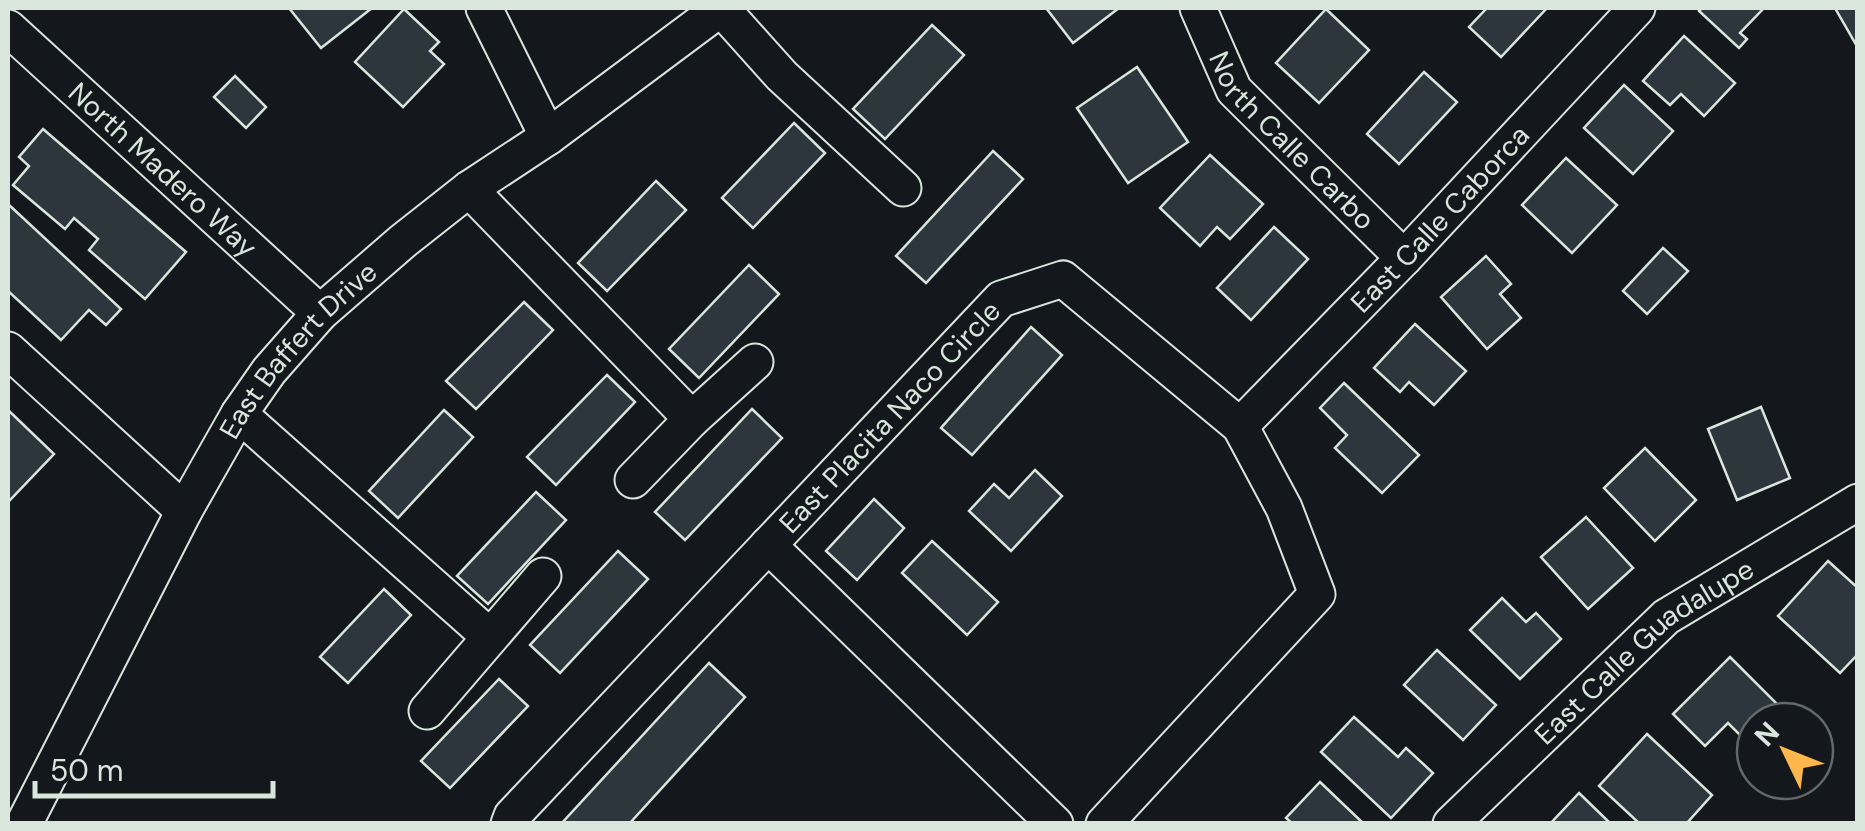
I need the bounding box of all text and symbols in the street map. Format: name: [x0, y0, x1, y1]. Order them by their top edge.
street label: North Calle Carbo: [1201, 45, 1383, 238]
street label: North Madero Way: [61, 74, 265, 265]
street label: East Calle Caborca: [1342, 117, 1537, 320]
street label: East Baffert Drive: [210, 253, 385, 445]
street label: East Placita Naco Circle: [771, 293, 1008, 541]
street label: East Calle Guadalupe: [1526, 550, 1761, 752]
north arrow: [1735, 701, 1835, 801]
text: N: [1747, 714, 1788, 754]
scale bar: [35, 736, 272, 798]
text: 50 m: [50, 751, 124, 790]

